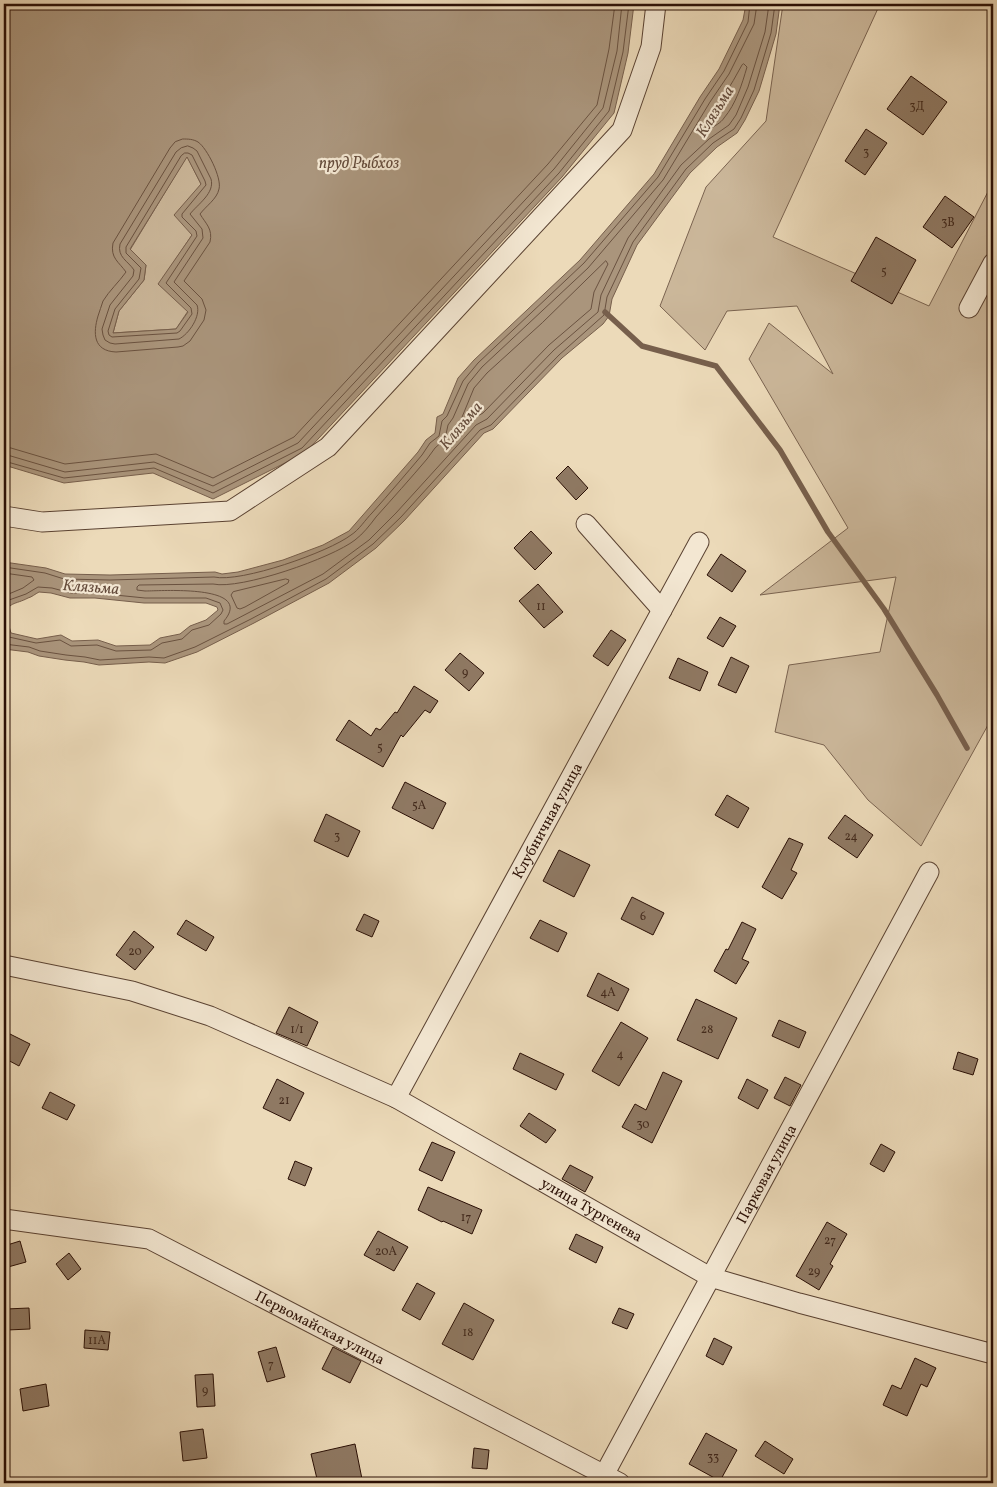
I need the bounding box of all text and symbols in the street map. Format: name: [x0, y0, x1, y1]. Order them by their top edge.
water label: Клязьма: [691, 82, 740, 142]
house number: 3Д: [910, 99, 925, 115]
house number: 3: [863, 145, 869, 161]
water label: пруд Рыбхоз: [319, 153, 399, 175]
house number: 3В: [941, 215, 955, 231]
house number: 5: [881, 264, 887, 280]
water label: Клязьма: [435, 397, 488, 455]
water label: Клязьма: [62, 575, 120, 601]
house number: 11: [536, 599, 546, 615]
house number: 9: [462, 665, 468, 681]
house number: 5: [377, 740, 383, 756]
street label: Клубничная улица: [508, 759, 589, 883]
house number: 5А: [412, 798, 427, 814]
house number: 3: [334, 829, 340, 845]
house number: 24: [844, 829, 858, 845]
house number: 6: [640, 909, 646, 925]
house number: 20: [128, 944, 142, 960]
house number: 4А: [600, 985, 616, 1001]
house number: 1/1: [290, 1022, 304, 1038]
house number: 28: [701, 1022, 713, 1038]
house number: 4: [616, 1047, 624, 1063]
house number: 21: [278, 1093, 290, 1109]
house number: 30: [636, 1117, 650, 1133]
street label: Парковая улица: [732, 1121, 803, 1228]
street label: улица Тургенева: [536, 1173, 646, 1248]
house number: 17: [461, 1210, 471, 1226]
house number: 27: [824, 1233, 836, 1249]
house number: 20А: [375, 1244, 398, 1260]
house number: 29: [808, 1264, 820, 1280]
street label: Первомайская улица: [251, 1287, 388, 1371]
house number: 18: [463, 1325, 473, 1341]
house number: 11А: [88, 1333, 106, 1349]
house number: 7: [268, 1357, 274, 1373]
house number: 9: [202, 1383, 208, 1399]
house number: 33: [707, 1450, 719, 1466]

